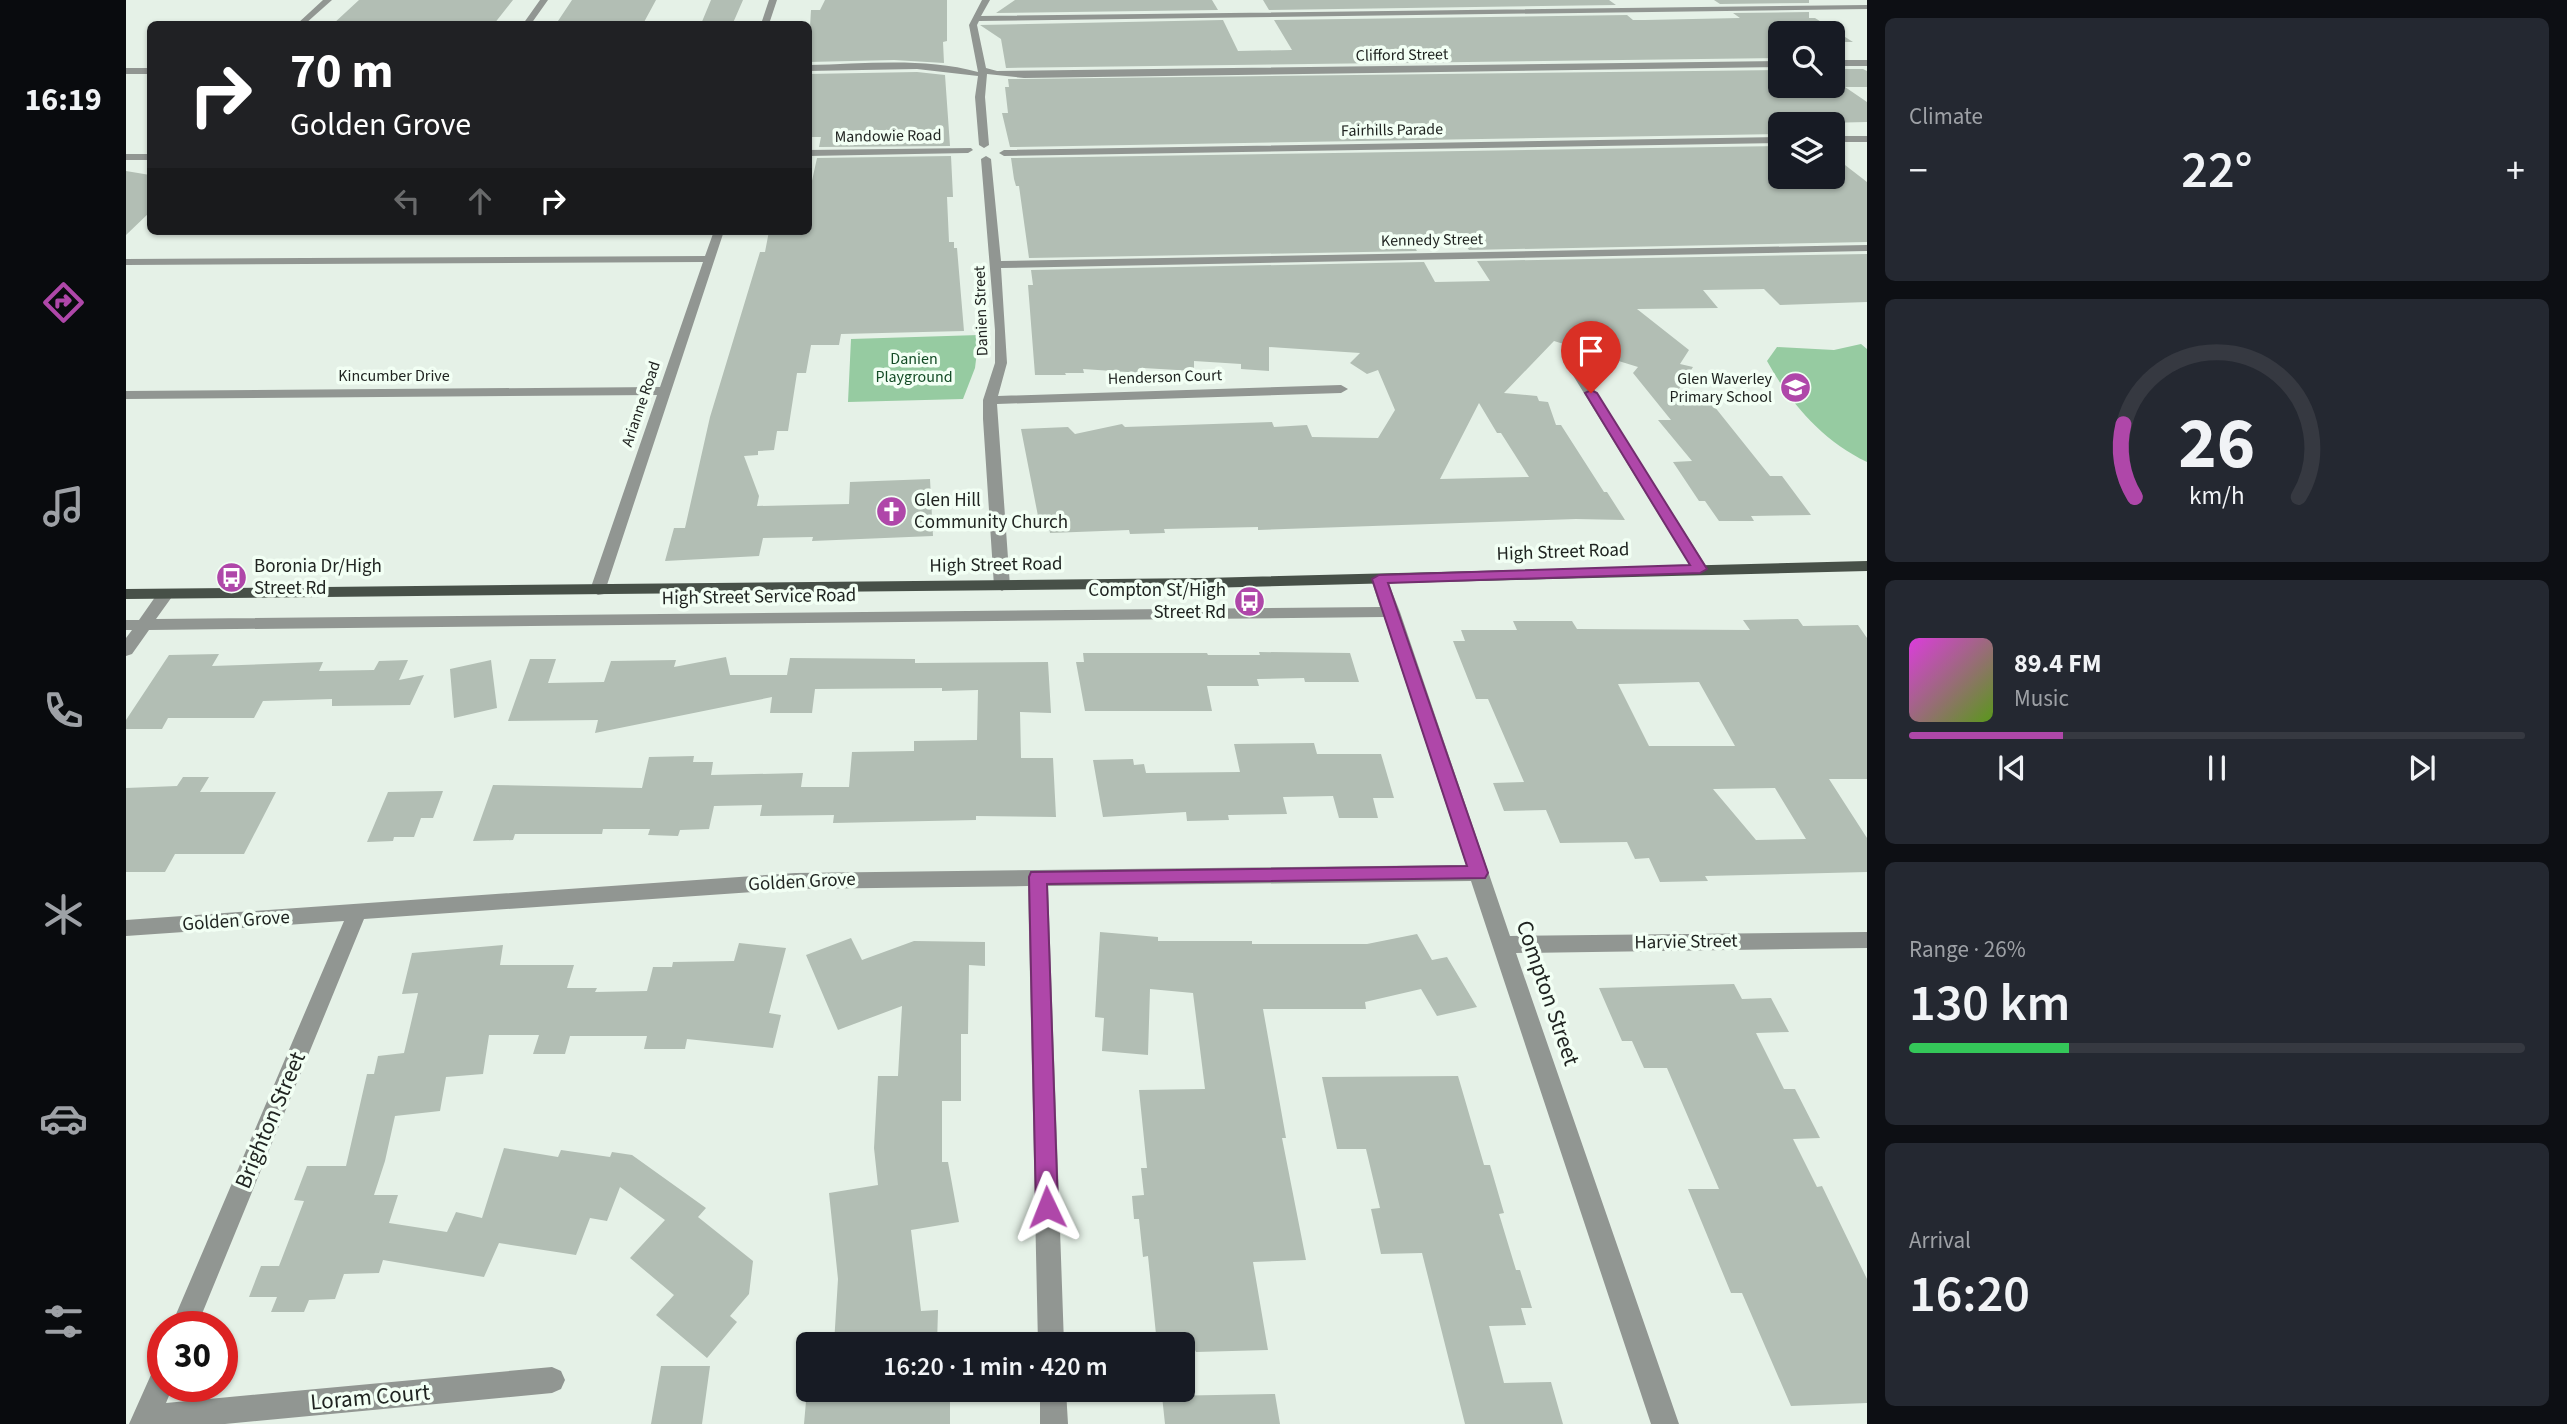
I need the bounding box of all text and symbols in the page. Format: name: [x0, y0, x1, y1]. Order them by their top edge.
map controls: [1768, 21, 1845, 189]
button: search: [1768, 21, 1845, 98]
text: 70 m: [290, 37, 394, 107]
street label: Clifford Street: [1356, 43, 1449, 67]
icon: right: [175, 49, 266, 140]
text: 16:19: [24, 77, 102, 123]
text: Climate: [1909, 100, 1983, 133]
text: Golden Grove: [290, 102, 471, 148]
button: layers: [1768, 112, 1845, 189]
street label: Fairhills Parade: [1341, 118, 1443, 142]
street label: Mandowie Road: [834, 124, 942, 148]
text: 22°: [2181, 134, 2253, 208]
text: −: [1909, 144, 1928, 198]
text: +: [2506, 144, 2525, 198]
icon: left: [388, 182, 426, 220]
icon: ahead: [461, 182, 499, 220]
icon: right: [534, 182, 572, 220]
street label: Kennedy Street: [1381, 228, 1484, 252]
street label: Danien Street: [968, 265, 994, 357]
icon: directions: [39, 278, 88, 327]
pin: [1561, 321, 1621, 393]
icon: arrive: [1572, 332, 1610, 370]
park label: Danien Playground: [875, 348, 953, 388]
street label: Arianne Road: [616, 358, 666, 450]
street label: Henderson Court: [1108, 364, 1223, 390]
street label: Kincumber Drive: [338, 365, 450, 387]
place label: Glen Waverley Primary School: [1670, 368, 1773, 408]
school or university icon: Glen Waverley Primary School: [1778, 371, 1812, 405]
text: 26: [2179, 392, 2255, 496]
text: km/h: [2189, 478, 2245, 514]
icon: music: [39, 482, 88, 531]
place label: Glen Hill Community Church: [914, 487, 1068, 536]
church icon: Glen Hill Community Church: [874, 494, 908, 528]
street label: High Street Road: [1496, 536, 1630, 568]
street label: High Street Road: [929, 550, 1063, 580]
place label: Boronia Dr/High Street Rd: [254, 553, 382, 602]
bus stop icon: Boronia Dr/High Street Rd: [214, 560, 248, 594]
place label: Compton St/High Street Rd: [1088, 577, 1226, 626]
street label: High Street Service Road: [661, 582, 857, 612]
bus stop icon: Compton St/High Street Rd: [1232, 584, 1266, 618]
text: 89.4 FM: [2014, 645, 2102, 682]
text: Music: [2014, 682, 2069, 715]
icon: phone: [39, 686, 88, 735]
icon: previous: [1993, 749, 2031, 787]
icon: pause: [2198, 749, 2236, 787]
icon: next: [2403, 749, 2441, 787]
street label: Golden Grove: [748, 866, 856, 898]
icon: climate: [39, 890, 88, 939]
street label: Golden Grove: [181, 904, 291, 938]
street label: Compton Street: [1508, 916, 1588, 1070]
street label: Harvie Street: [1634, 928, 1739, 956]
text: Range · 26%: [1909, 933, 2026, 966]
text: 130 km: [1909, 967, 2070, 1041]
street label: Brighton Street: [226, 1046, 314, 1194]
icon: car: [39, 1094, 88, 1143]
position arrow: [1010, 1170, 1084, 1244]
text: Arrival: [1909, 1224, 1971, 1257]
text: 16:20: [1909, 1258, 2030, 1332]
icon: filters: [39, 1297, 88, 1346]
speed limit sign: 30: [147, 1311, 238, 1402]
text: 16:20 · 1 min · 420 m: [883, 1348, 1108, 1385]
street label: Loram Court: [309, 1375, 431, 1419]

